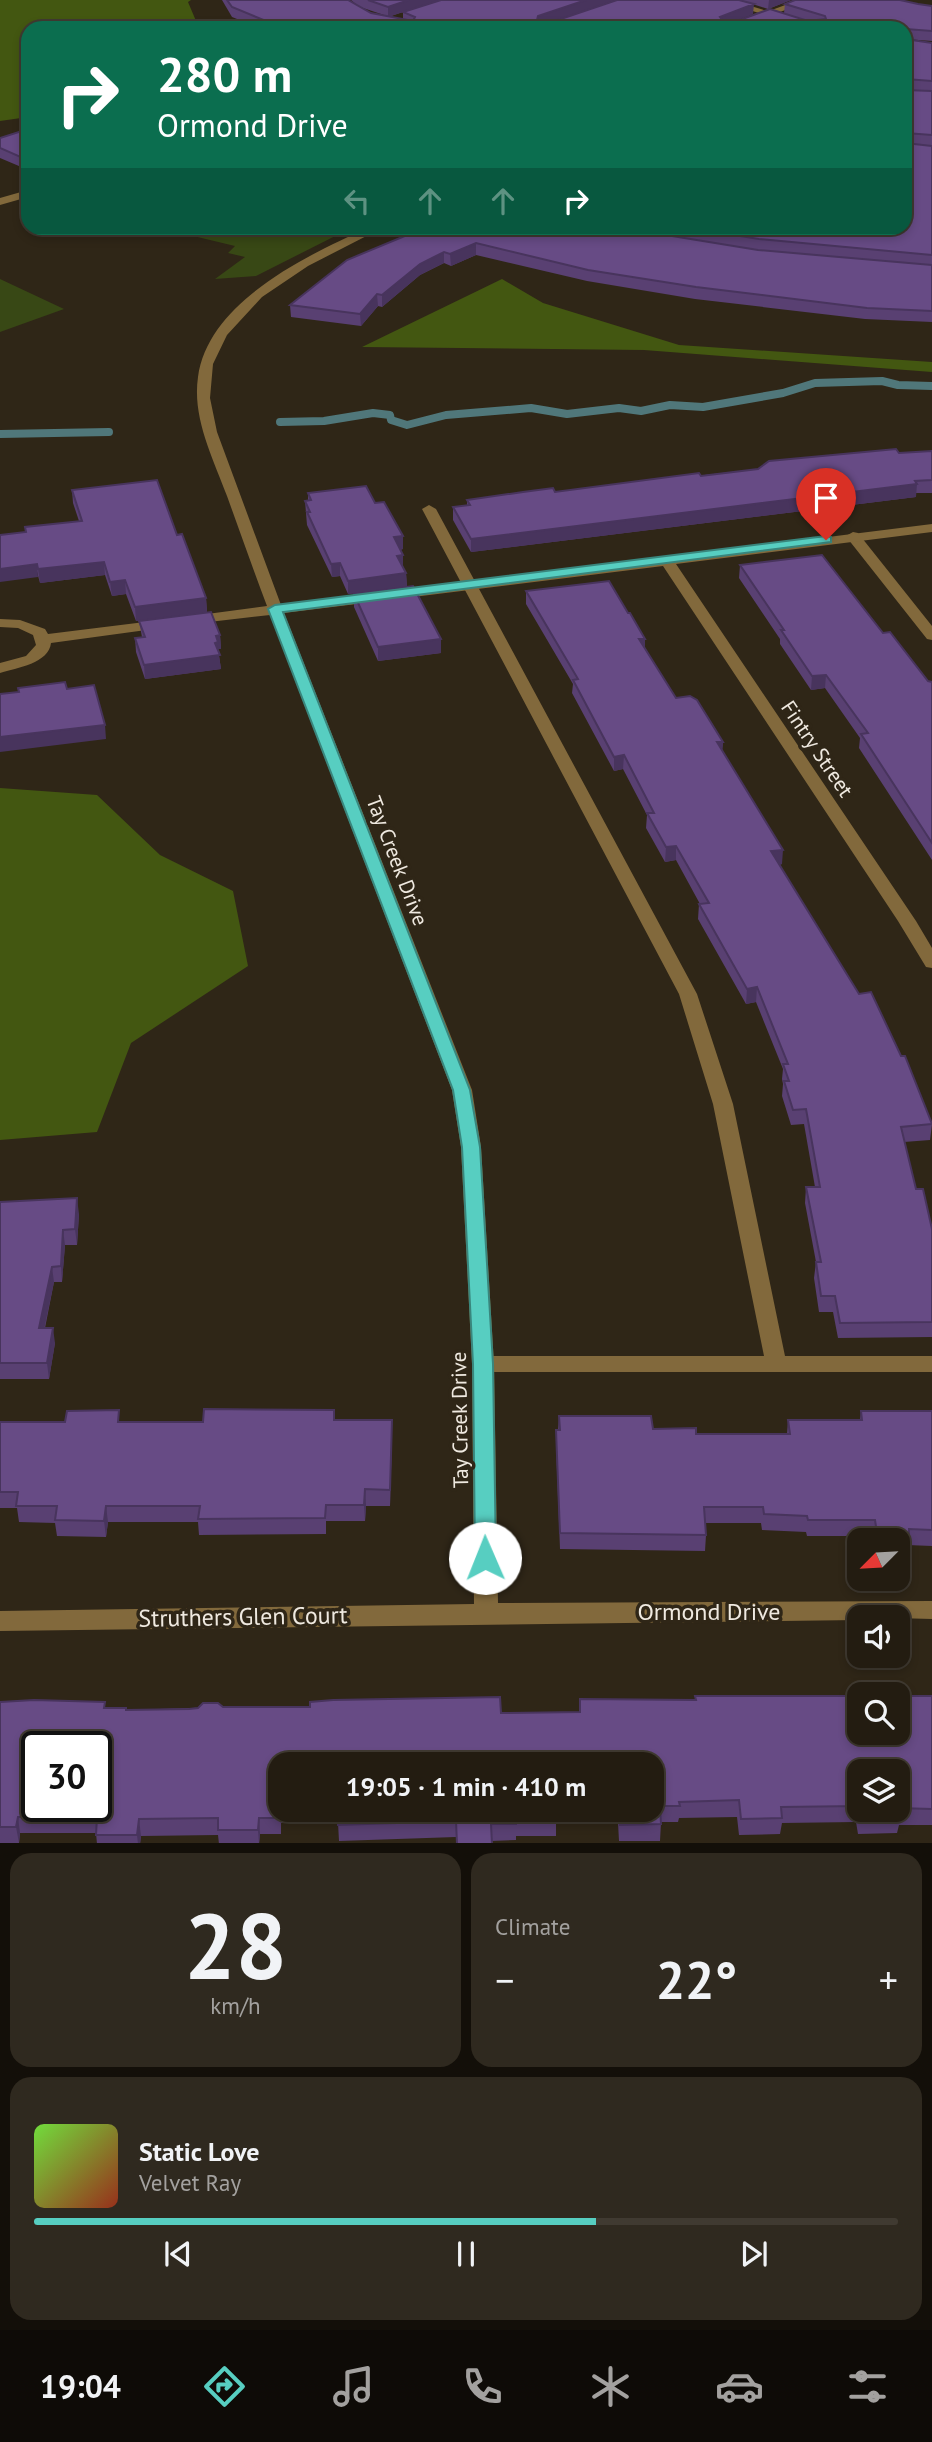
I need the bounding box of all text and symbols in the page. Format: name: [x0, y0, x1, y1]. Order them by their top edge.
text: 280 m: [157, 42, 292, 106]
icon: right: [42, 49, 133, 140]
text: Ormond Drive: [157, 104, 348, 146]
icon: left: [338, 182, 376, 220]
icon: ahead: [411, 182, 449, 220]
icon: ahead: [484, 182, 522, 220]
icon: right: [557, 182, 595, 220]
pin: [796, 468, 856, 540]
icon: arrive: [807, 479, 845, 517]
street label: Fintry Street: [775, 695, 860, 802]
street label: Tay Creek Drive: [360, 792, 435, 929]
street label: Tay Creek Drive: [445, 1352, 474, 1488]
position arrow: [448, 1521, 522, 1595]
north arrow: [847, 1528, 910, 1591]
map controls: [847, 1528, 910, 1822]
street label: Ormond Drive: [637, 1596, 781, 1627]
street label: Struthers Glen Court: [138, 1599, 348, 1634]
button: sound: [847, 1605, 910, 1668]
button: search: [847, 1682, 910, 1745]
speed limit sign: 30: [21, 1731, 112, 1822]
button: layers: [847, 1759, 910, 1822]
text: 19:05 · 1 min · 410 m: [346, 1770, 586, 1803]
text: 28: [184, 1886, 287, 2004]
text: Climate: [495, 1912, 570, 1941]
text: 22°: [656, 1946, 737, 2013]
text: −: [495, 1955, 514, 2004]
text: +: [879, 1955, 898, 2004]
text: km/h: [210, 1991, 261, 2020]
text: Static Love: [139, 2135, 260, 2168]
text: Velvet Ray: [139, 2168, 241, 2197]
icon: previous: [159, 2235, 197, 2273]
icon: pause: [447, 2235, 485, 2273]
icon: next: [735, 2235, 773, 2273]
icon: directions: [200, 2362, 249, 2411]
icon: music: [329, 2362, 378, 2411]
icon: phone: [458, 2362, 507, 2411]
icon: climate: [586, 2362, 635, 2411]
icon: car: [715, 2362, 764, 2411]
icon: filters: [843, 2362, 892, 2411]
text: 19:04: [40, 2365, 121, 2407]

